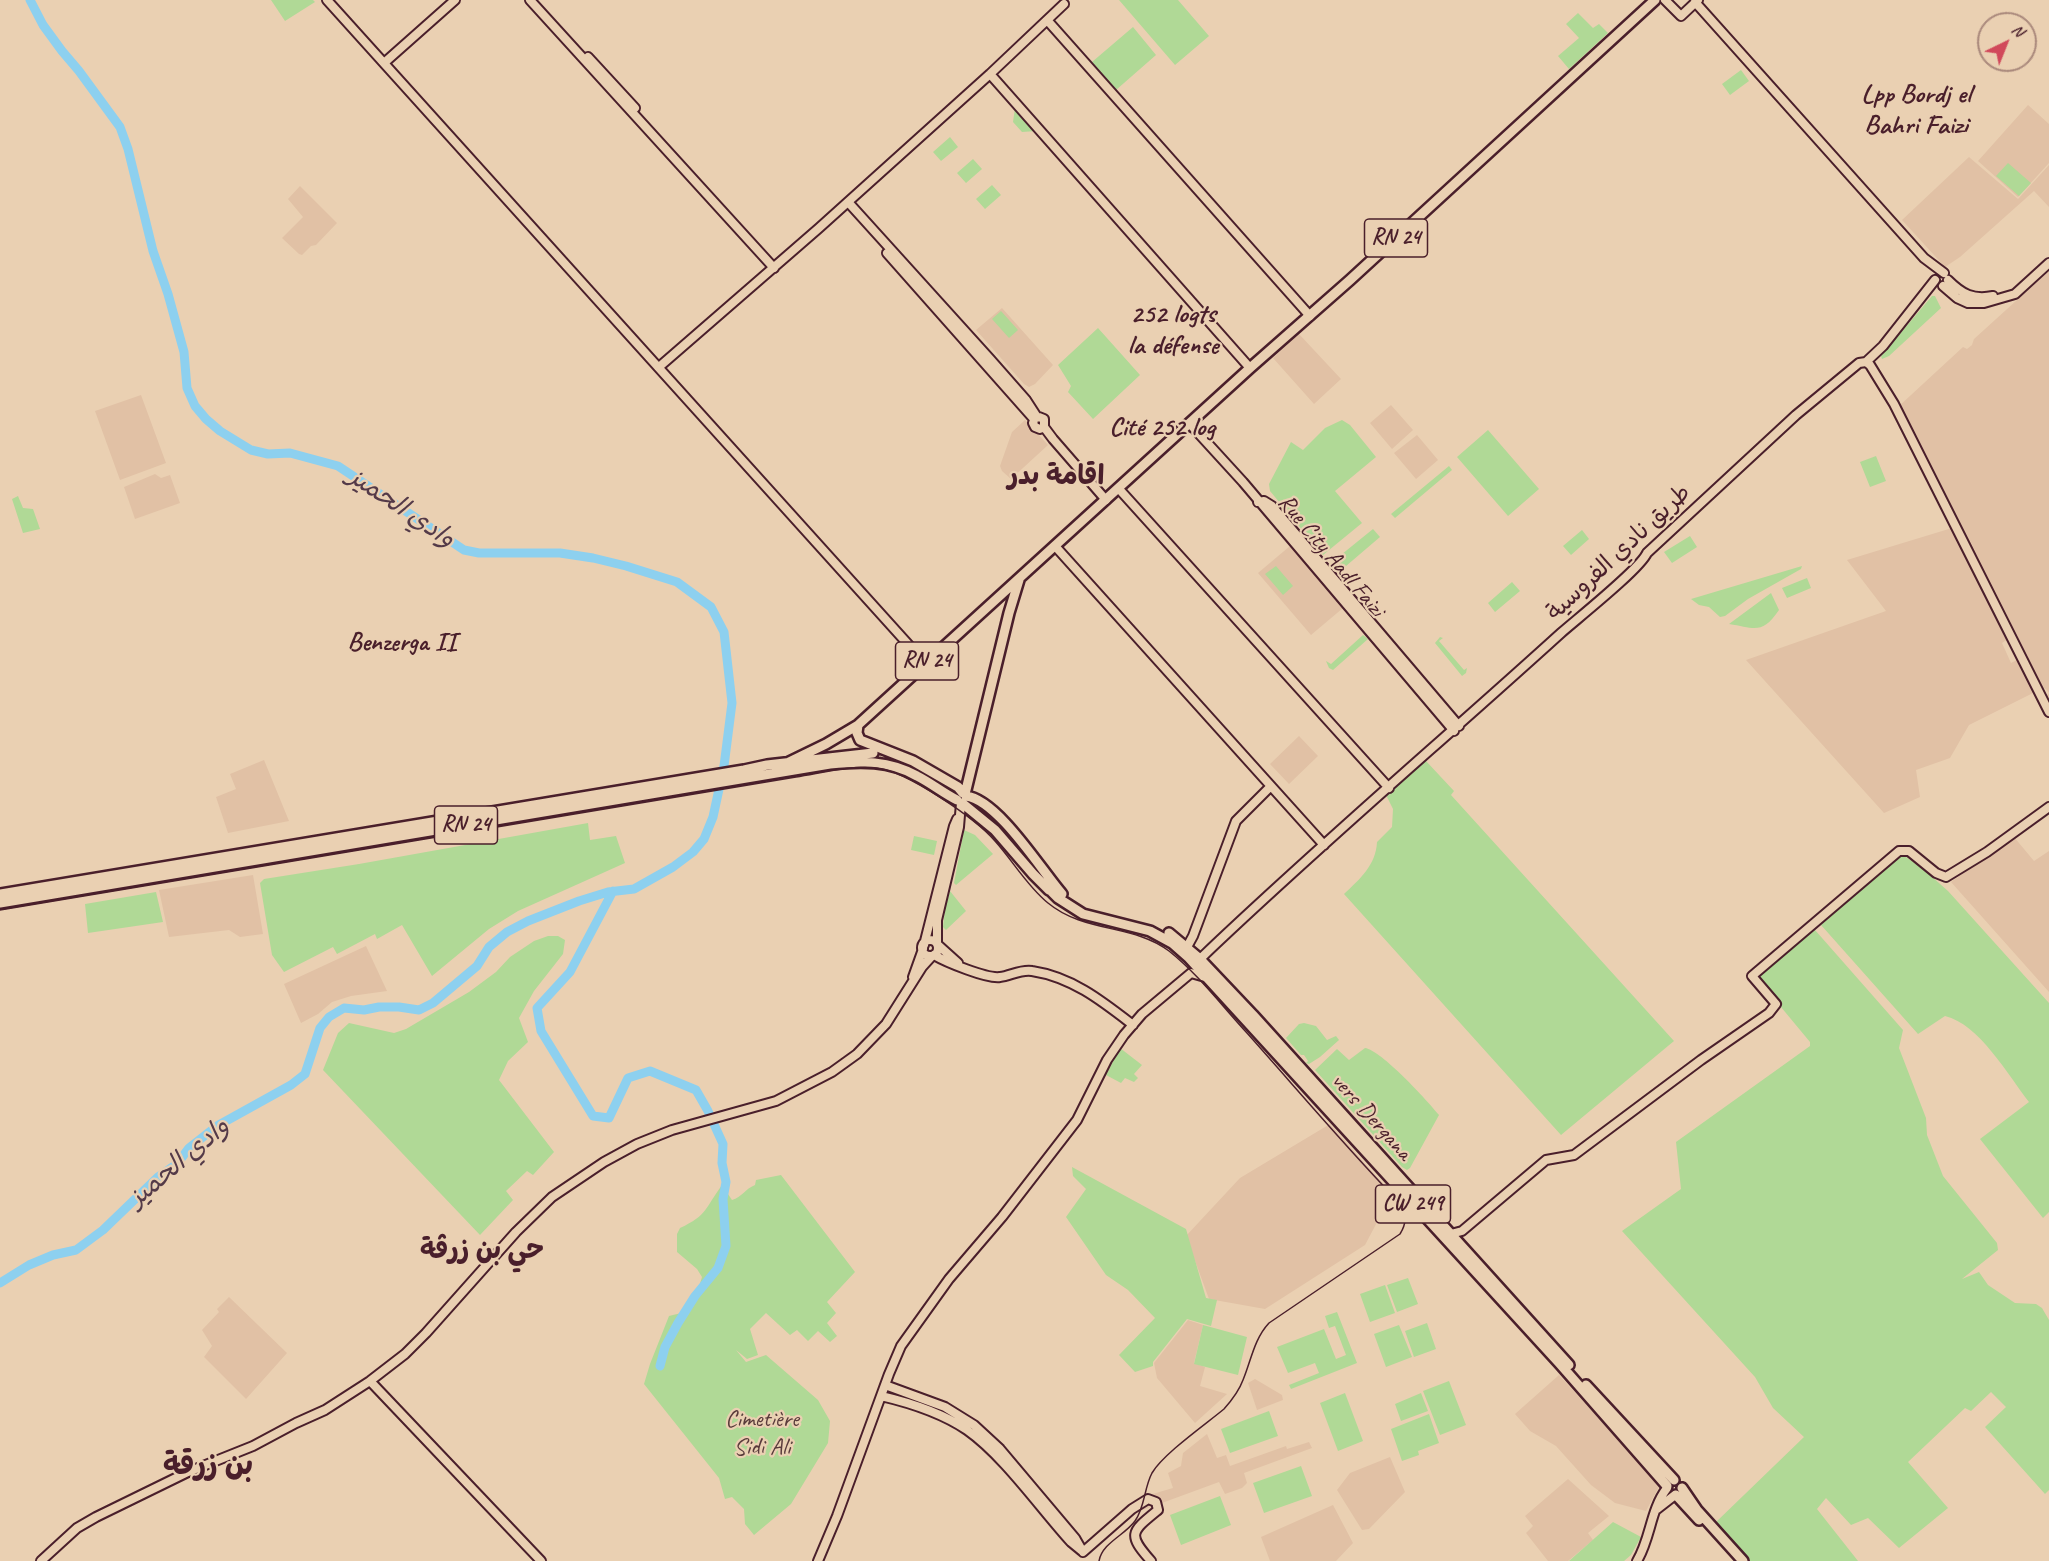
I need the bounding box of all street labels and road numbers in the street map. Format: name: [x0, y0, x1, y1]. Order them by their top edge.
road number: RN 24: [1364, 219, 1428, 257]
street label: طريق نادي الفروسية: [1541, 479, 1697, 627]
street label: Rue City Aadl Faizi: [1271, 489, 1391, 623]
road number: RN 24: [896, 642, 958, 680]
road number: RN 24: [434, 806, 498, 844]
street label: vers Dergana: [1324, 1067, 1418, 1167]
road number: CW 249: [1376, 1185, 1450, 1223]

